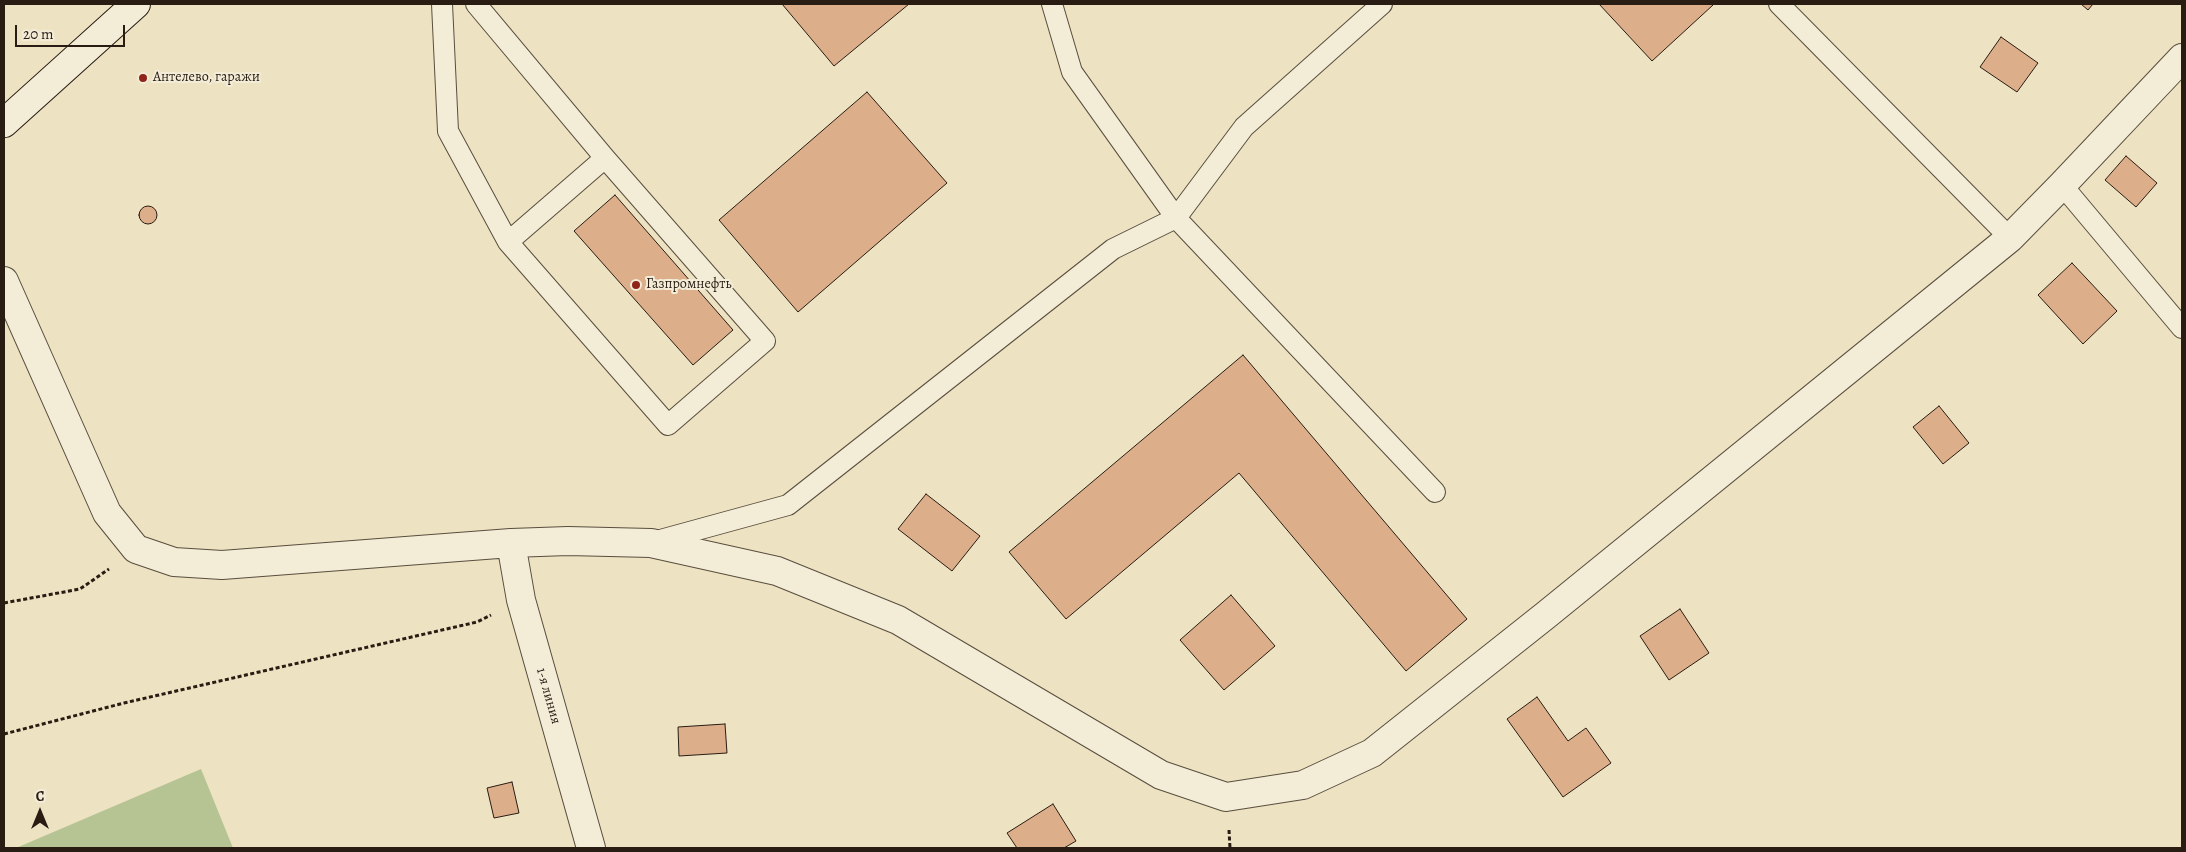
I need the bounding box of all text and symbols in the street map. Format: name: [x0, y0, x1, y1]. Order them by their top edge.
scale bar: [18, 15, 128, 47]
text: 20 m: [23, 24, 54, 44]
place label: Антелево, гаражи: [153, 70, 260, 86]
marker: Антелево, гаражи: [137, 72, 149, 84]
place label: Газпромнефть: [646, 277, 732, 293]
marker: Газпромнефть: [630, 279, 642, 291]
street label: 1-я линия: [532, 666, 564, 726]
north arrow: [15, 787, 65, 837]
text: С: [36, 787, 44, 806]

